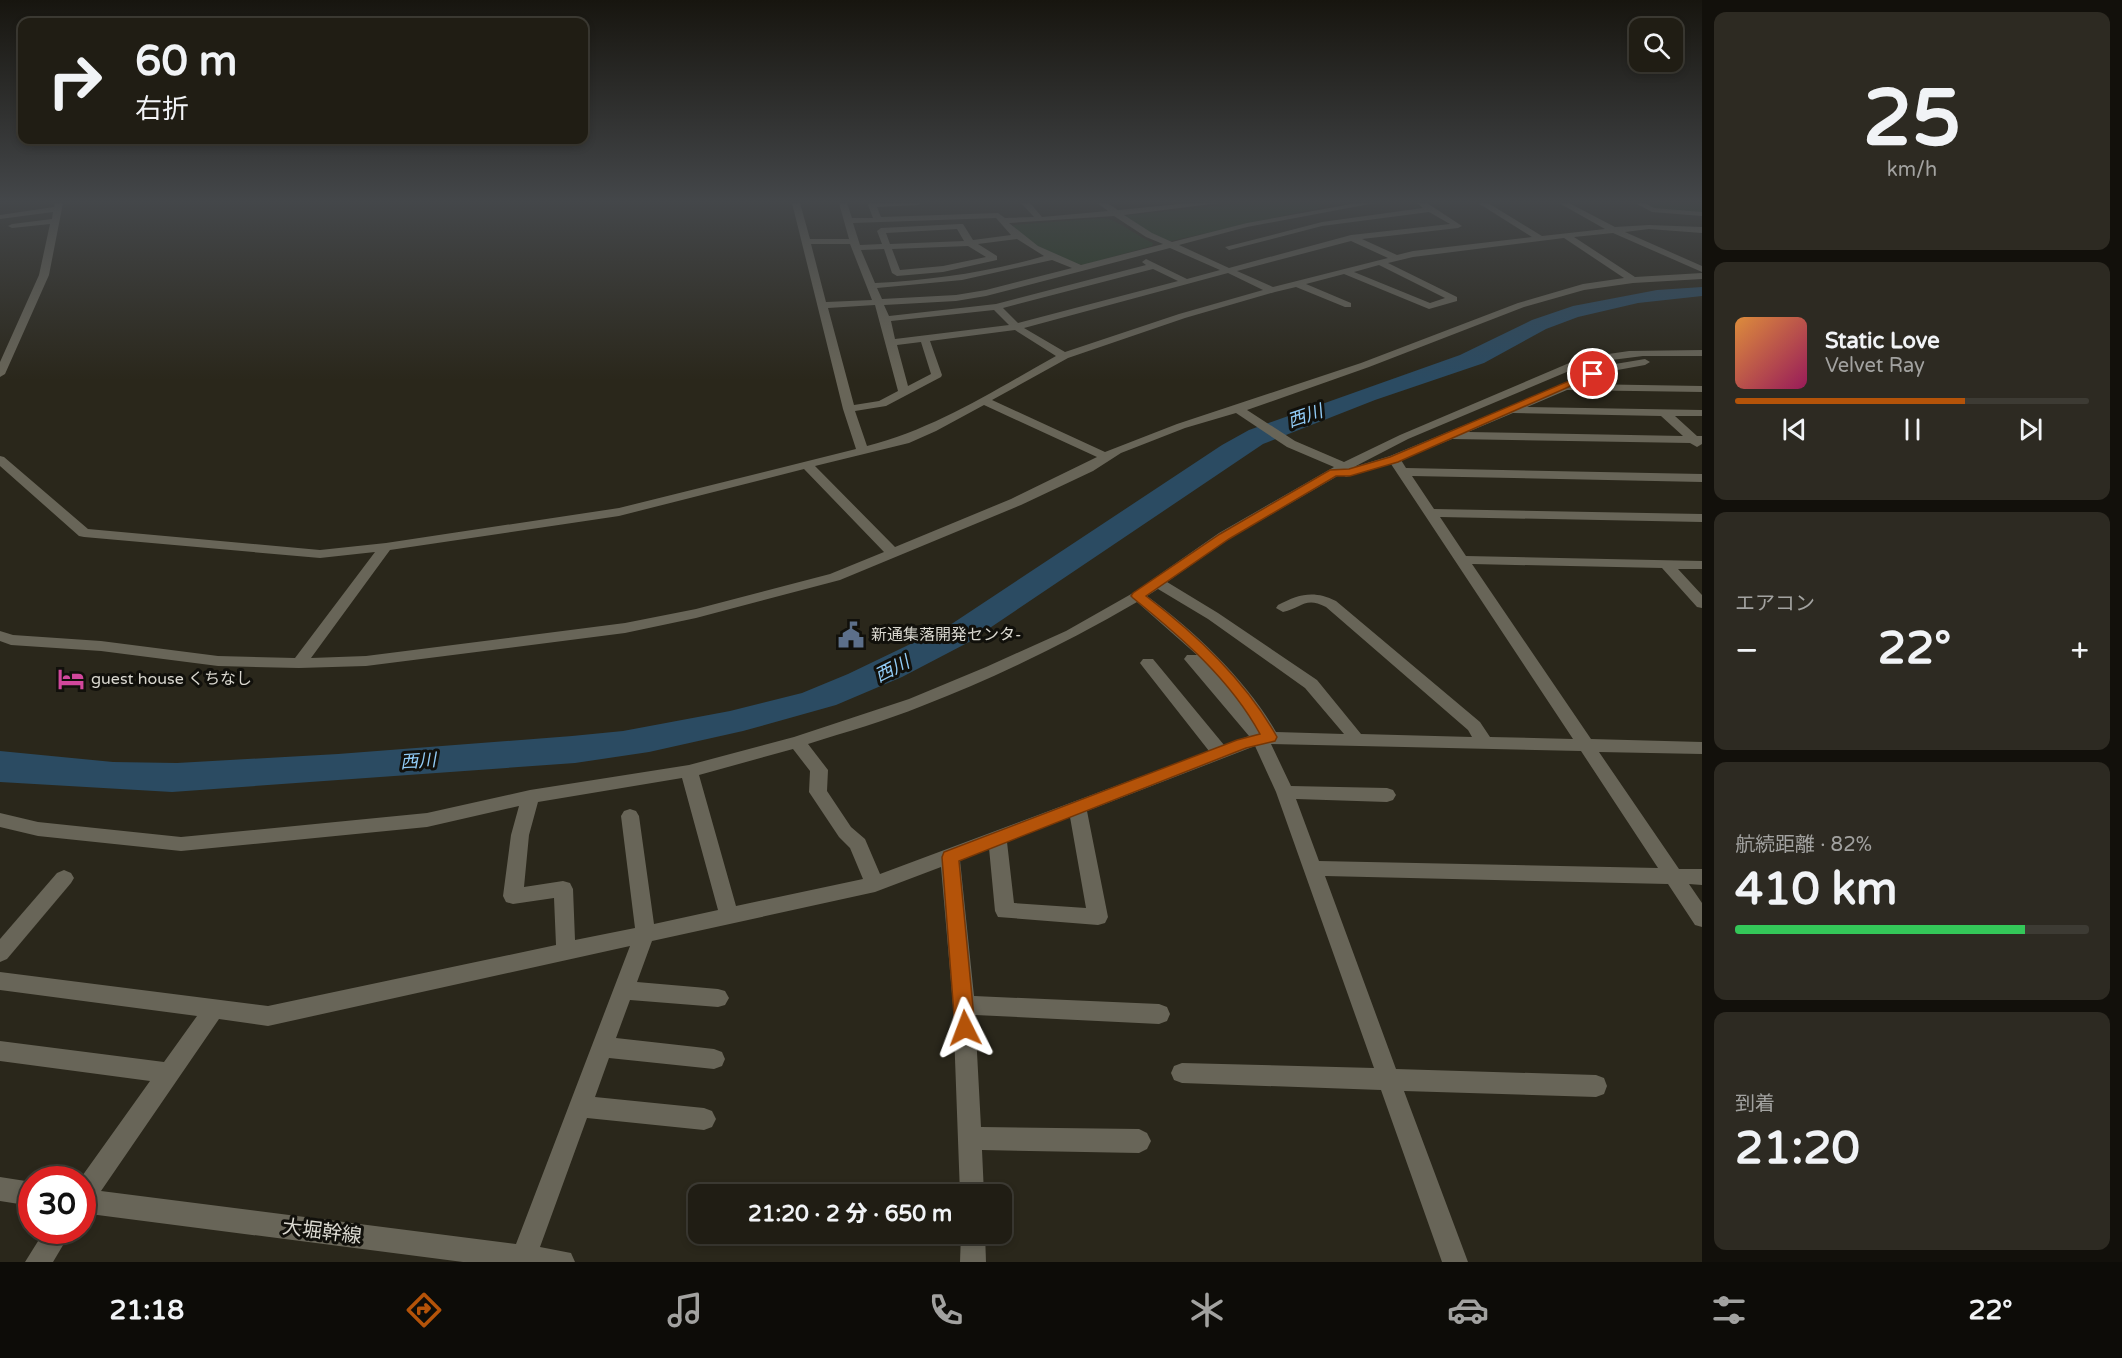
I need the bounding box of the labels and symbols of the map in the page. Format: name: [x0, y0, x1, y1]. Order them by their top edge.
pin: [1567, 348, 1618, 399]
water label: 西川: [1284, 399, 1327, 432]
public building icon: 新通集落開発センタ-: [836, 620, 866, 650]
place label: 新通集落開発センタ-: [871, 625, 1022, 645]
water label: 西川: [871, 650, 915, 687]
hotel icon: guest house くちなし: [56, 664, 86, 694]
place label: guest house くちなし: [91, 669, 252, 689]
water label: 西川: [399, 749, 439, 773]
position arrow: [933, 996, 997, 1060]
speed limit sign: 30: [18, 1166, 96, 1244]
street label: 大堀幹線: [281, 1215, 363, 1249]

